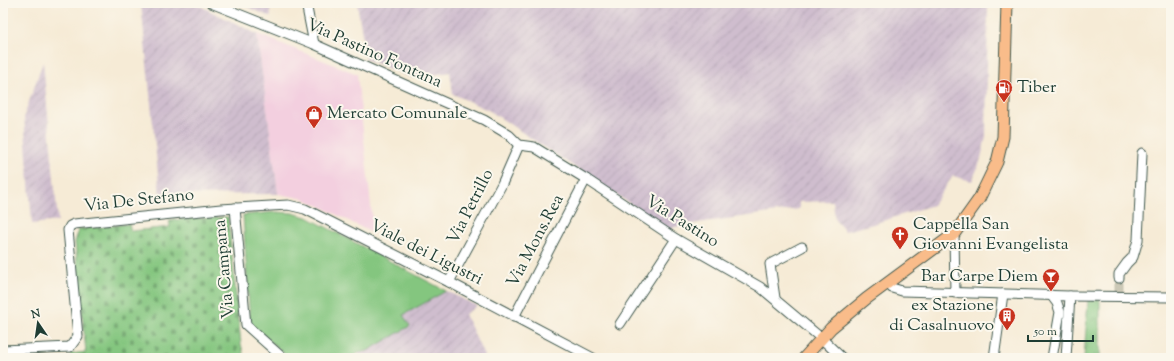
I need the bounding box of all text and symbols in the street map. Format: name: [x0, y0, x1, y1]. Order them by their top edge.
street label: Via Pastino Fontana: [302, 13, 446, 95]
place label: Tiber: [1017, 76, 1057, 100]
fuel station icon: Tiber: [994, 78, 1014, 103]
place label: Mercato Comunale: [327, 102, 467, 126]
shop icon: Mercato Comunale: [304, 104, 324, 129]
street label: Via Petrillo: [442, 165, 500, 249]
street label: Via De Stefano: [83, 183, 195, 219]
street label: Via Mons.Rea: [501, 190, 571, 292]
street label: Via Pastino: [641, 190, 723, 254]
place label: Cappella San Giovanni Evangelista: [913, 213, 1069, 257]
street label: Viale dei Ligustri: [365, 214, 487, 292]
street label: Via Campana: [209, 218, 241, 320]
church icon: Cappella San Giovanni Evangelista: [890, 225, 910, 250]
place label: Bar Carpe Diem: [921, 265, 1038, 289]
bar icon: Bar Carpe Diem: [1041, 267, 1061, 292]
place label: ex Stazione di Casalnuovo: [889, 294, 994, 338]
north arrow: [18, 303, 58, 343]
text: N: [29, 305, 42, 323]
building icon: ex Stazione di Casalnuovo: [997, 306, 1017, 331]
scale bar: [1028, 317, 1093, 343]
text: 50 m: [1033, 323, 1057, 341]

